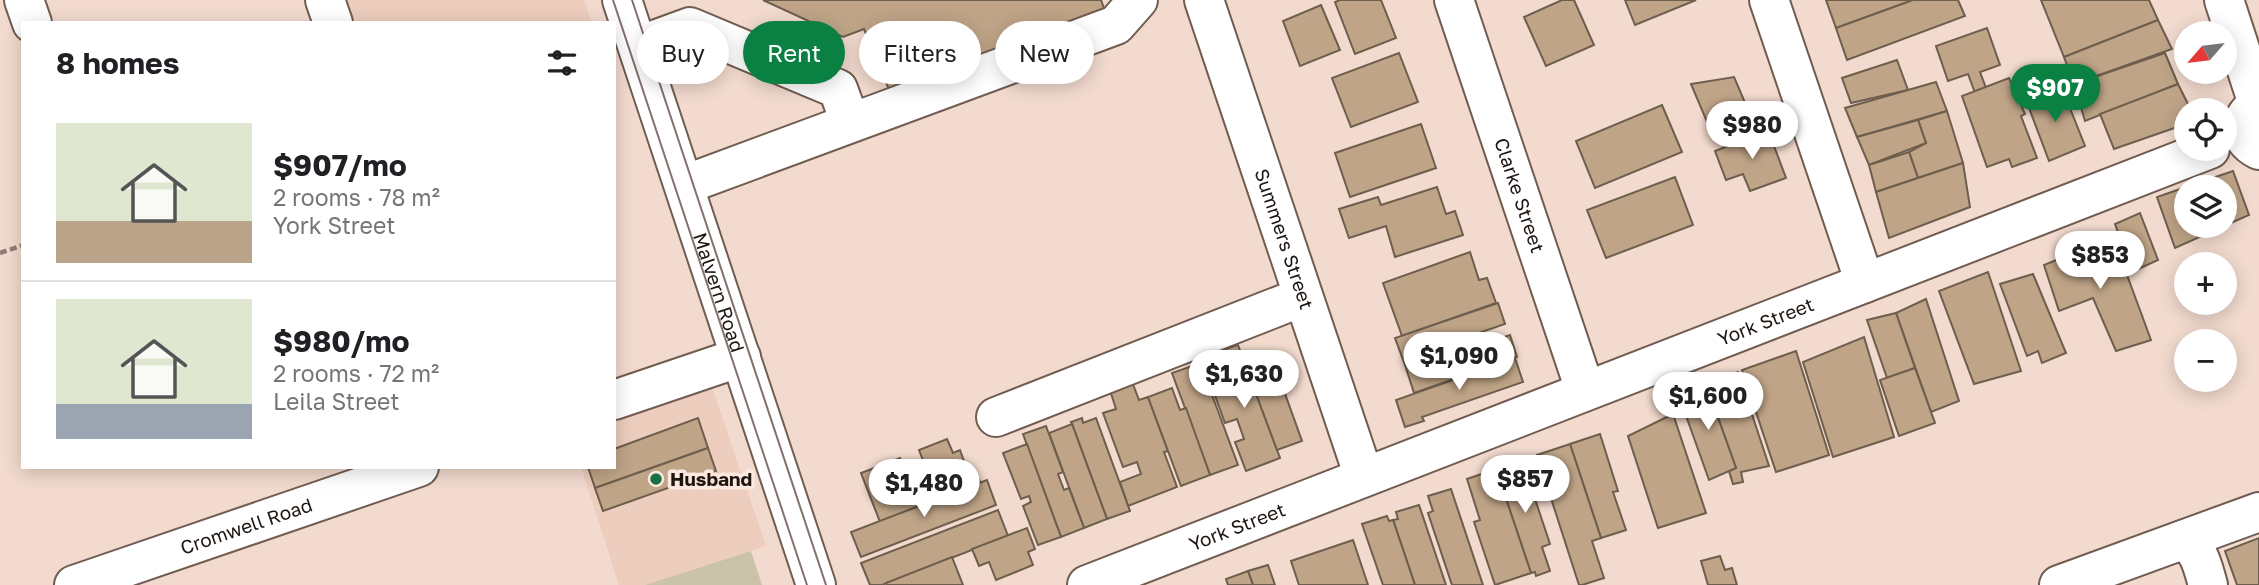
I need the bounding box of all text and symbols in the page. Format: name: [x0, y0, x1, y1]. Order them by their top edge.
chip: Buy: [637, 21, 729, 84]
chip: Rent: [743, 21, 845, 84]
chip: Filters: [859, 21, 981, 84]
chip: New: [995, 21, 1094, 84]
north arrow: [2174, 21, 2236, 84]
map controls: [2174, 21, 2237, 392]
icon: filters: [543, 44, 581, 82]
text: 8 homes: [56, 45, 180, 81]
pin: $907: [2014, 64, 2096, 124]
text: $907: [2026, 73, 2084, 101]
button: locate: [2174, 98, 2237, 161]
pin: $980: [1711, 102, 1793, 161]
text: $980: [1722, 110, 1782, 138]
street label: Clarke Street: [1490, 135, 1550, 255]
text: $907/mo: [273, 147, 407, 183]
icon: home: [112, 151, 196, 235]
street label: Summers Street: [1250, 165, 1319, 312]
button: layers: [2174, 175, 2237, 238]
text: 2 rooms · 78 m²: [273, 183, 440, 211]
text: York Street: [273, 211, 395, 239]
street label: Malvern Road: [689, 229, 750, 355]
pin: $853: [2059, 232, 2141, 291]
text: $853: [2071, 240, 2129, 268]
button: +: [2174, 252, 2237, 315]
street label: York Street: [1714, 292, 1817, 350]
text: $980/mo: [273, 323, 410, 359]
icon: home: [112, 327, 196, 411]
button: −: [2174, 329, 2237, 392]
pin: $1,090: [1402, 332, 1516, 392]
text: $1,090: [1419, 341, 1499, 369]
pin: $1,630: [1187, 350, 1301, 410]
text: 2 rooms · 72 m²: [273, 359, 439, 387]
text: $1,630: [1205, 359, 1283, 387]
pin: $1,600: [1651, 372, 1765, 432]
text: $1,600: [1668, 381, 1748, 409]
text: Leila Street: [273, 387, 400, 415]
pin: $857: [1484, 456, 1566, 515]
pin: $1,480: [867, 460, 981, 519]
text: $857: [1497, 464, 1553, 492]
place label: Husband: [670, 467, 752, 490]
text: $1,480: [885, 468, 963, 496]
marker: Husband: [648, 471, 664, 487]
street label: Cromwell Road: [177, 492, 315, 559]
street label: York Street: [1186, 497, 1288, 555]

